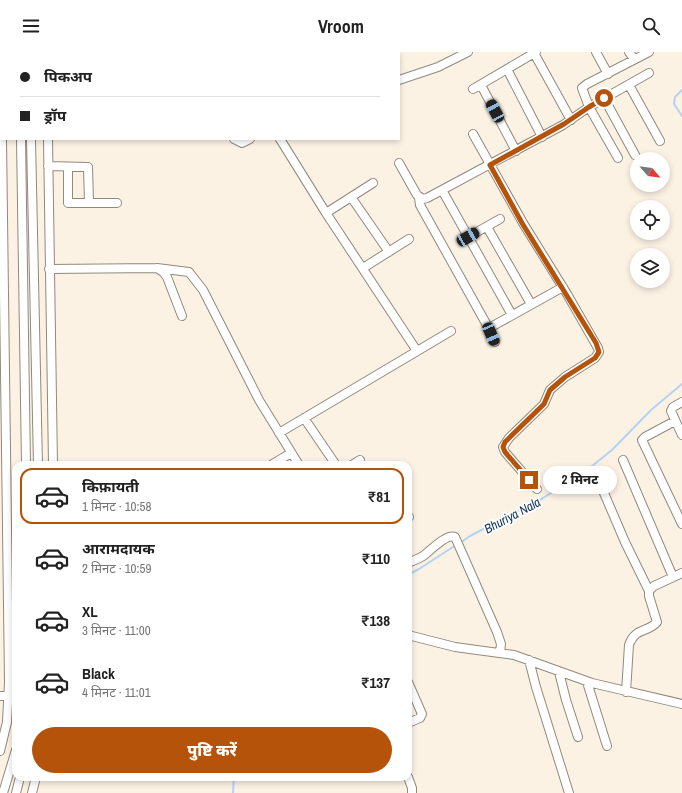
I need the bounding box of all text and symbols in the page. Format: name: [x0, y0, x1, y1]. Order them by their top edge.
text: Vroom: [318, 14, 364, 39]
icon: menu: [20, 15, 42, 37]
icon: search: [640, 15, 662, 37]
text: पिकअप: [44, 66, 92, 87]
route start: [595, 89, 613, 107]
car: [484, 98, 506, 124]
text: ड्रॉप: [44, 105, 66, 126]
north arrow: [630, 152, 670, 192]
map controls: [630, 152, 670, 288]
button: locate: [630, 200, 670, 240]
car: [455, 226, 481, 248]
button: layers: [630, 248, 670, 288]
car: [481, 321, 501, 347]
callout: 2 मिनट: [543, 466, 617, 494]
route end: [520, 471, 538, 489]
text: 2 मिनट: [562, 471, 598, 488]
text: किफ़ायती: [82, 476, 139, 497]
icon: car: [34, 478, 70, 514]
text: ₹81: [368, 486, 390, 507]
water label: Bhuriya Nala: [481, 493, 543, 537]
text: 1 मिनट · 10:58: [82, 498, 151, 515]
text: आरामदायक: [82, 538, 155, 559]
icon: car: [34, 540, 70, 576]
text: ₹110: [361, 548, 390, 569]
text: 2 मिनट · 10:59: [82, 560, 151, 577]
text: XL: [82, 601, 98, 622]
icon: car: [34, 602, 70, 638]
text: ₹138: [361, 610, 390, 631]
text: 3 मिनट · 11:00: [82, 622, 151, 639]
text: Black: [82, 663, 115, 684]
icon: car: [34, 664, 70, 700]
text: ₹137: [361, 672, 390, 693]
text: 4 मिनट · 11:01: [82, 684, 151, 701]
button: पुष्टि करें: [32, 727, 392, 773]

